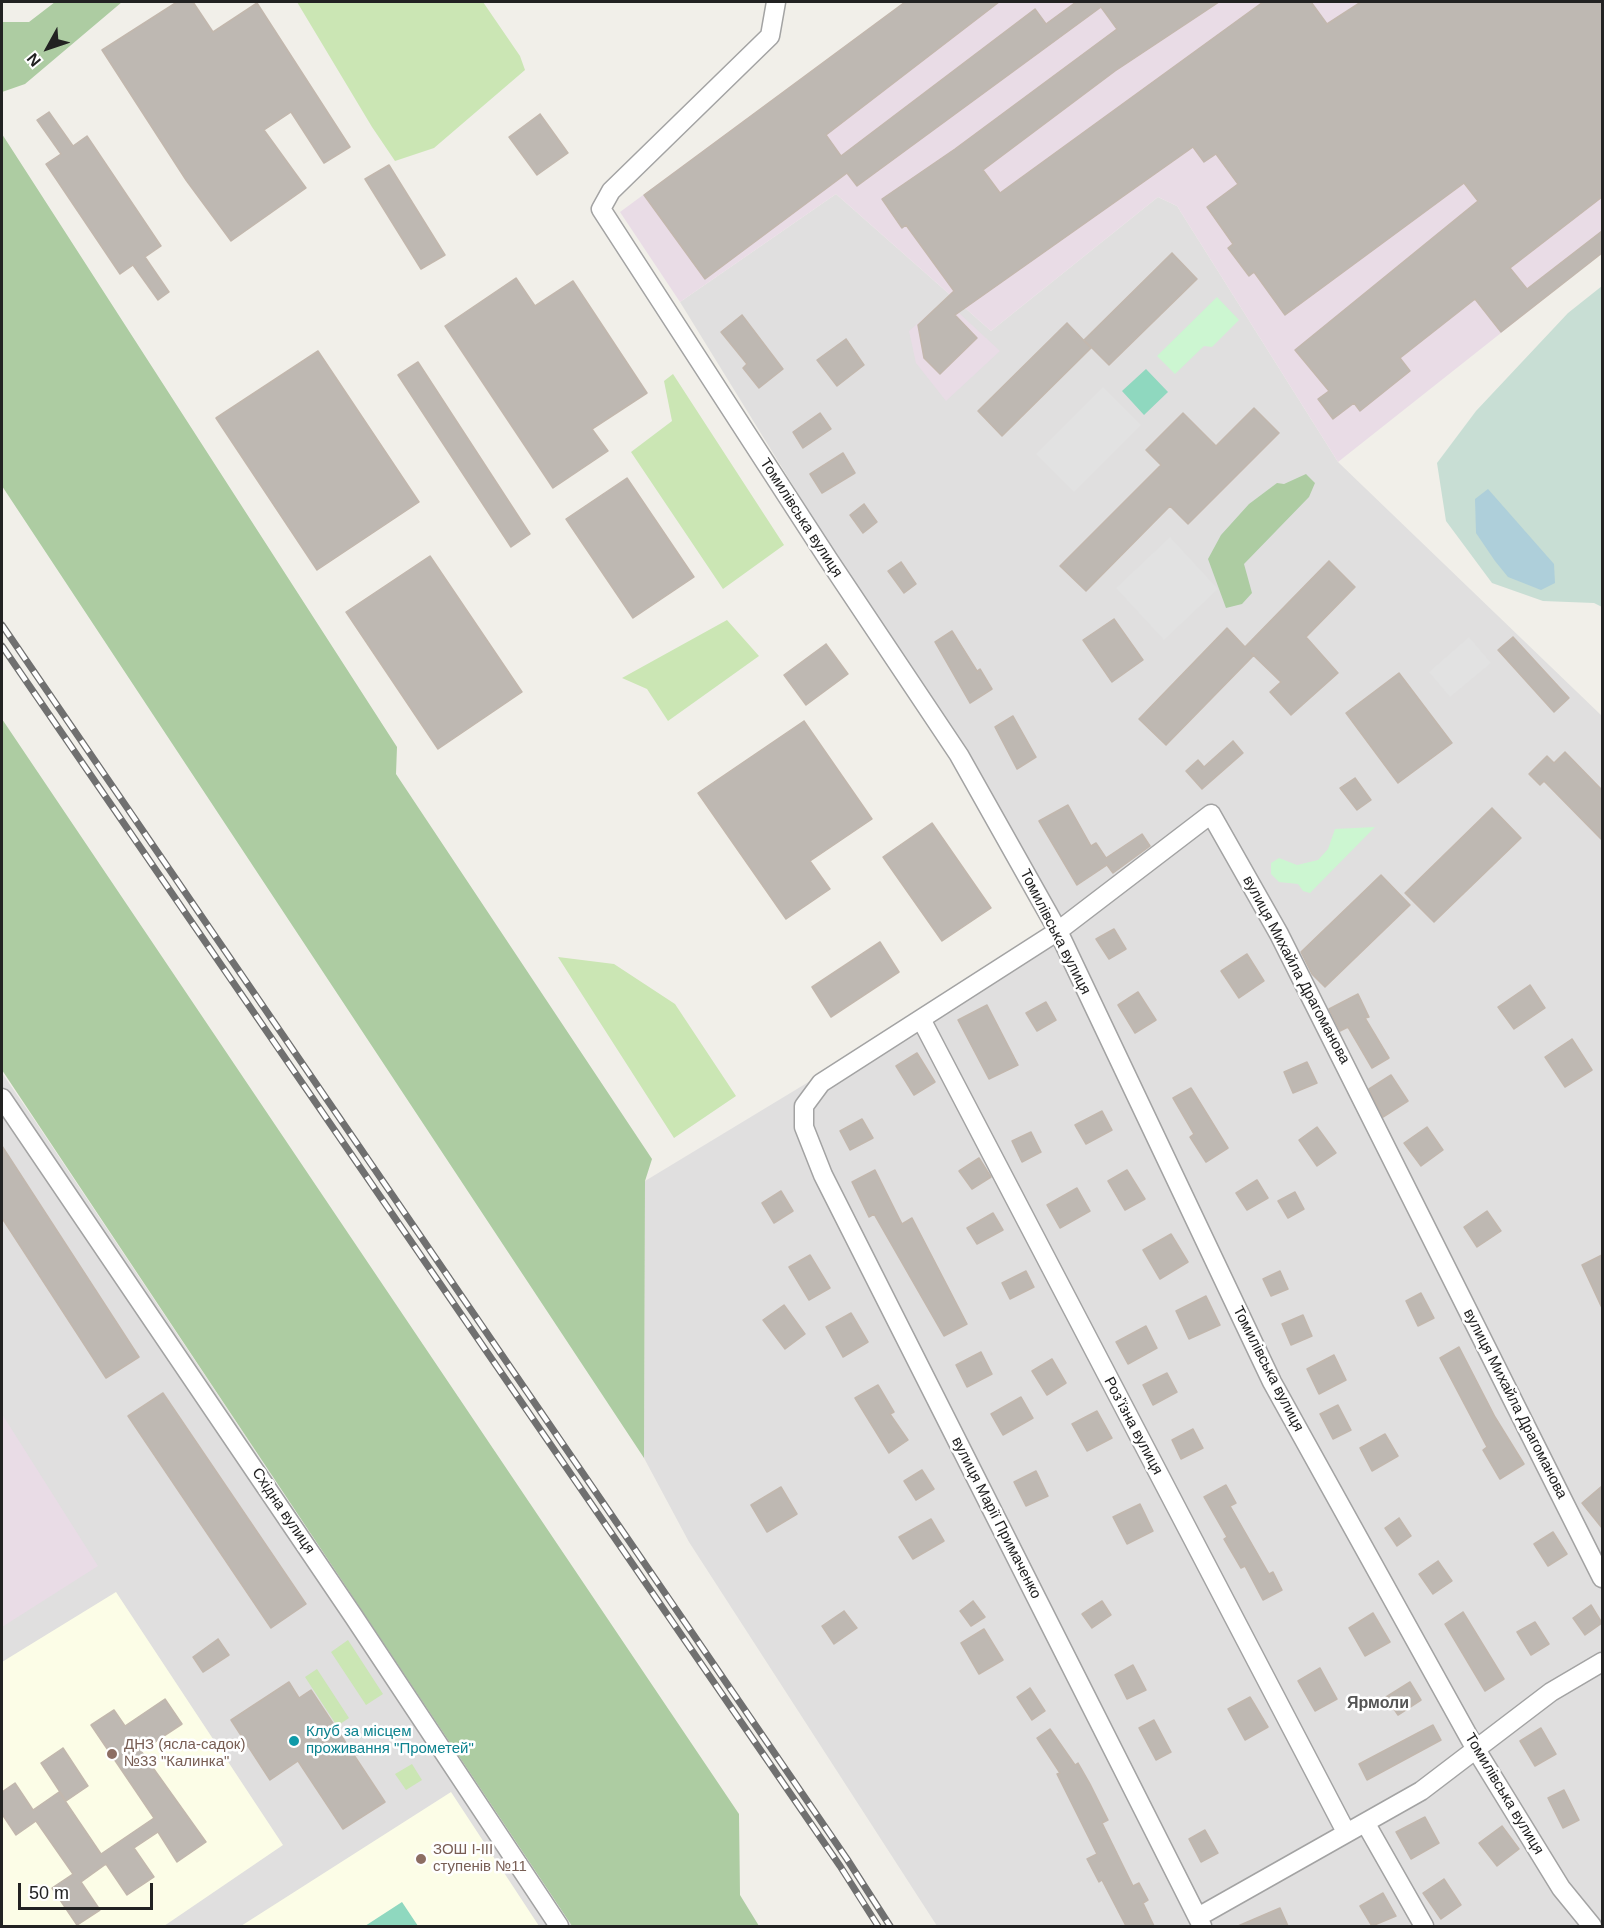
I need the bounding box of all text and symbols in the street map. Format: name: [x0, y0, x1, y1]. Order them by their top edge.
north arrow: [18, 18, 78, 78]
text: N: [24, 50, 44, 70]
street label: Томилівська вулиця: [756, 455, 846, 581]
street label: Томилівська вулиця: [1016, 866, 1094, 998]
street label: вулиця Михайла Драгоманова: [1239, 873, 1353, 1067]
street label: Томилівська вулиця: [1229, 1303, 1307, 1435]
street label: вулиця Михайла Драгоманова: [1459, 1306, 1571, 1502]
street label: Розʼїзна вулиця: [1100, 1374, 1166, 1478]
street label: вулиця Марії Примаченко: [947, 1434, 1045, 1602]
street label: Східна вулиця: [248, 1465, 318, 1557]
district label: Ярмоли: [1347, 1694, 1409, 1714]
place label: Клуб за місцем проживання "Прометей": [306, 1723, 474, 1758]
street label: Томилівська вулиця: [1461, 1730, 1547, 1858]
marker: Клуб за місцем проживання "Прометей": [287, 1734, 301, 1748]
place label: ДНЗ (ясла-садок) №33 "Калинка": [124, 1736, 245, 1771]
marker: ДНЗ (ясла-садок) №33 "Калинка": [105, 1747, 119, 1761]
place label: ЗОШ І-ІІІ ступенів №11: [433, 1841, 527, 1876]
marker: ЗОШ І-ІІІ ступенів №11: [414, 1852, 428, 1866]
scale bar: [21, 1871, 156, 1909]
text: 50 m: [29, 1883, 69, 1903]

